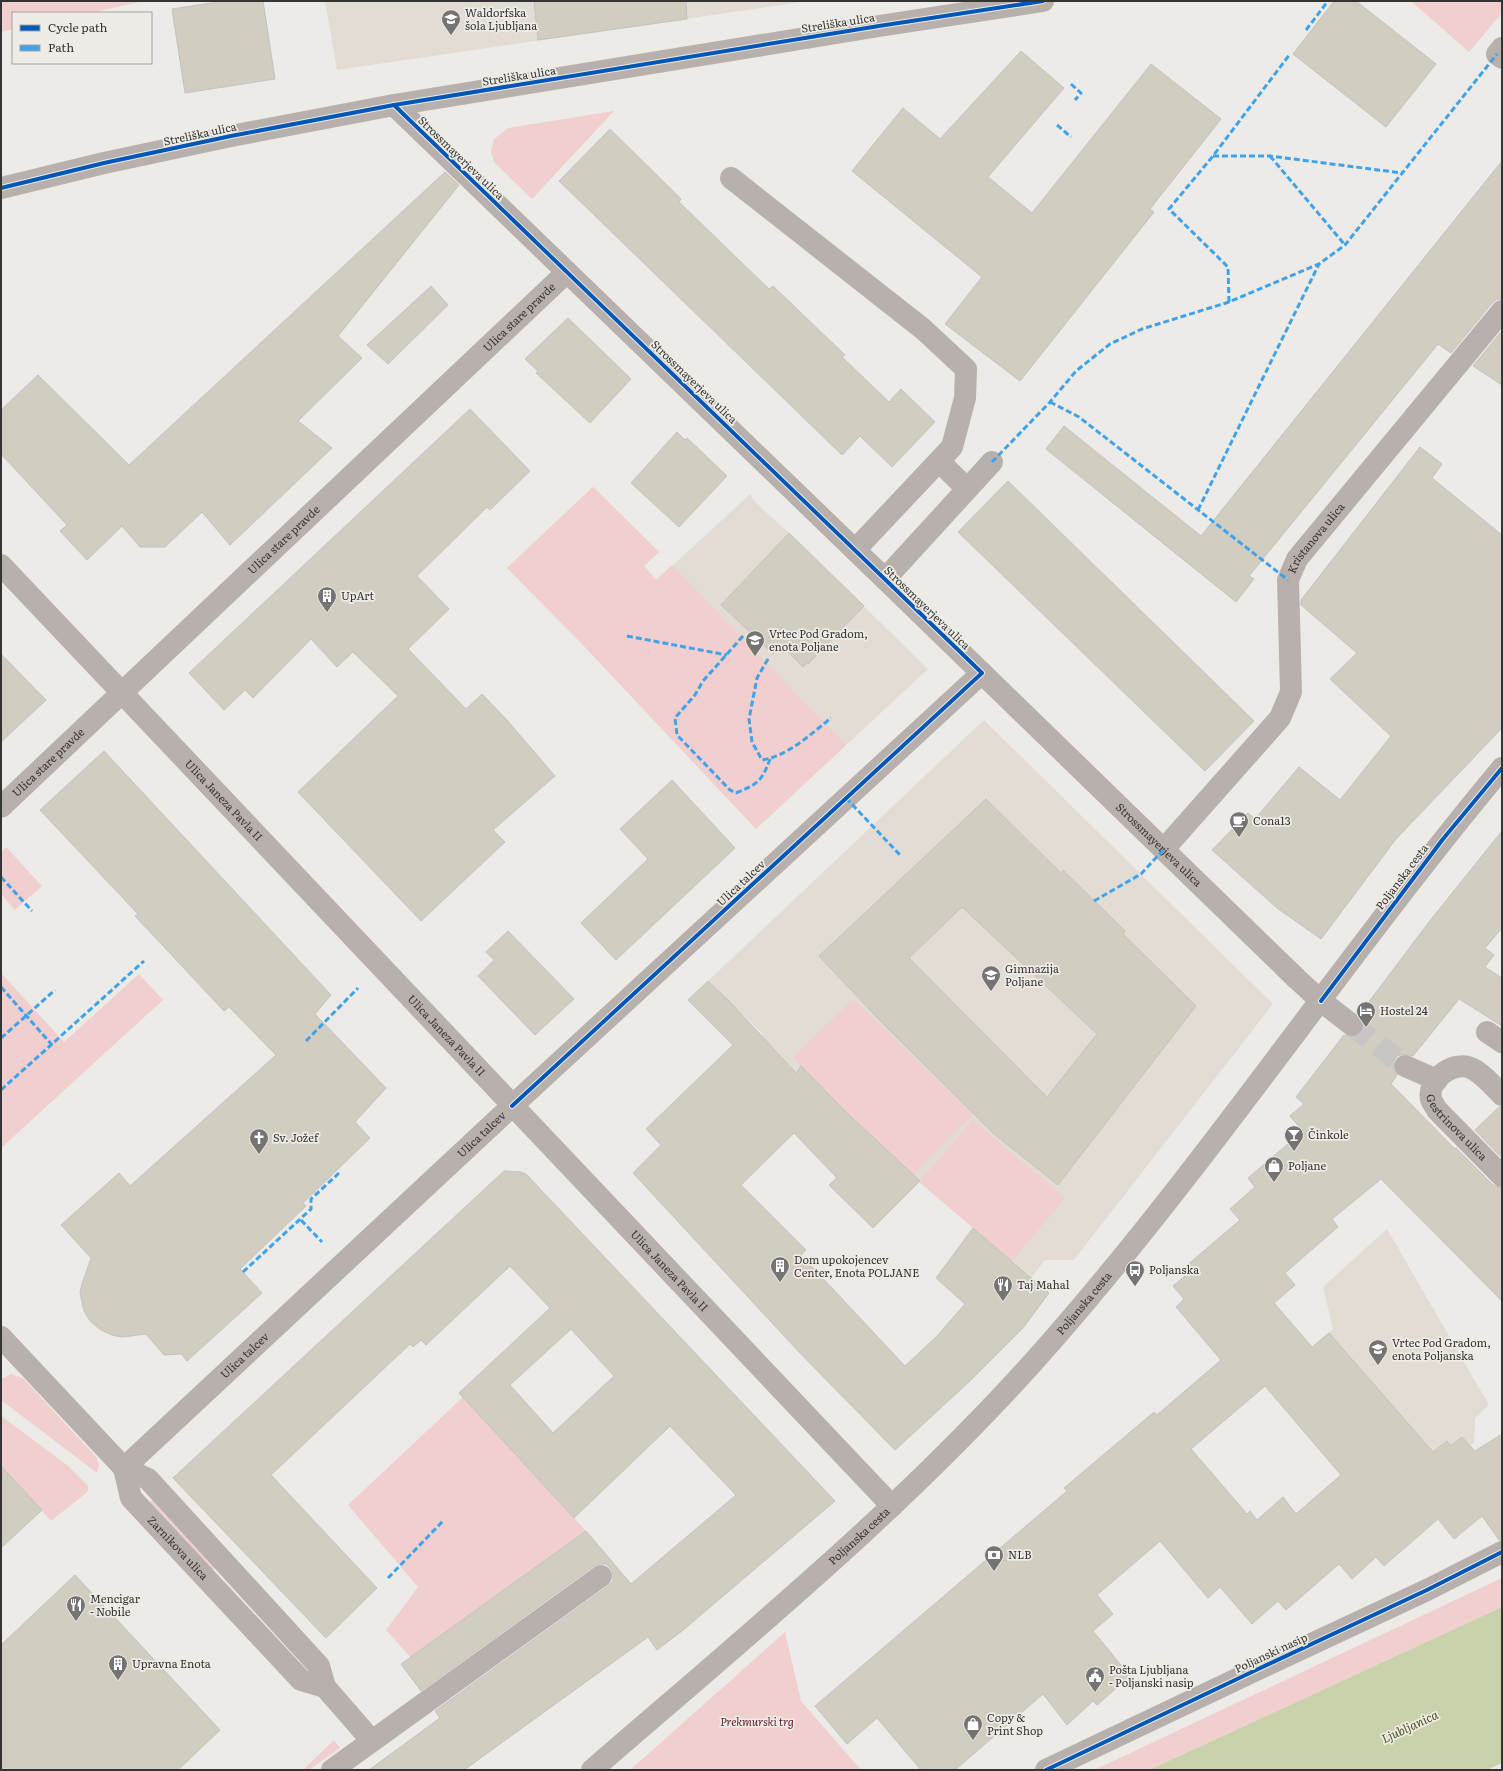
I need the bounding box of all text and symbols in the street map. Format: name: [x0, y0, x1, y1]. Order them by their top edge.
place label: Waldorfska šola Ljubljana: [465, 4, 537, 33]
school or university icon: Waldorfska šola Ljubljana: [440, 8, 462, 36]
street label: Streliška ulica: [800, 8, 876, 36]
legend: [12, 12, 152, 64]
text: Cycle path: [48, 18, 108, 36]
text: Path: [48, 38, 74, 56]
street label: Streliška ulica: [481, 61, 557, 89]
street label: Strossmayerjeva ulica: [415, 112, 508, 203]
street label: Streliška ulica: [162, 117, 238, 149]
street label: Ulica stare pravde: [479, 278, 558, 355]
street label: Strossmayerjeva ulica: [648, 336, 741, 427]
street label: Kristanova ulica: [1283, 499, 1348, 576]
street label: Ulica stare pravde: [243, 501, 323, 577]
street label: Strossmayerjeva ulica: [881, 562, 974, 653]
building icon: UpArt: [316, 585, 338, 613]
place label: UpArt: [341, 587, 375, 603]
place label: Vrtec Pod Gradom, enota Poljane: [769, 625, 868, 654]
school or university icon: Vrtec Pod Gradom, enota Poljane: [744, 629, 766, 657]
street label: Ulica stare pravde: [8, 723, 87, 800]
street label: Ulica Janeza Pavla II: [182, 755, 267, 844]
street label: Strossmayerjeva ulica: [1113, 799, 1206, 890]
cafe icon: Cona13: [1228, 810, 1250, 838]
place label: Cona13: [1253, 812, 1291, 828]
street label: Poljanska cesta: [1371, 840, 1431, 913]
street label: Ulica talcev: [712, 855, 769, 909]
place label: Gimnazija Poljane: [1005, 960, 1059, 989]
school or university icon: Gimnazija Poljane: [980, 964, 1002, 992]
street label: Ulica Janeza Pavla II: [405, 991, 490, 1079]
hotel icon: Hostel 24: [1355, 1000, 1377, 1028]
place label: Hostel 24: [1380, 1002, 1428, 1018]
street label: Gestrinova ulica: [1423, 1093, 1491, 1164]
street label: Ulica talcev: [453, 1107, 509, 1160]
bar icon: Činkole: [1283, 1124, 1305, 1152]
place label: Činkole: [1308, 1126, 1349, 1142]
church icon: Sv. Jožef: [248, 1127, 270, 1155]
place label: Sv. Jožef: [273, 1129, 319, 1145]
shop icon: Poljane: [1263, 1155, 1285, 1183]
place label: Poljane: [1288, 1157, 1327, 1173]
street label: Ulica Janeza Pavla II: [627, 1226, 713, 1314]
place label: Dom upokojencev Center, Enota POLJANE: [794, 1251, 919, 1280]
building icon: Dom upokojencev Center, Enota POLJANE: [769, 1255, 791, 1283]
bus stop icon: Poljanska: [1124, 1259, 1146, 1287]
place label: Poljanska: [1149, 1261, 1199, 1277]
street label: Poljanska cesta: [1052, 1267, 1115, 1338]
restaurant icon: Taj Mahal: [992, 1274, 1014, 1302]
place label: Taj Mahal: [1017, 1276, 1070, 1292]
street label: Ulica talcev: [216, 1328, 272, 1381]
place label: Vrtec Pod Gradom, enota Poljanska: [1392, 1334, 1491, 1363]
school or university icon: Vrtec Pod Gradom, enota Poljanska: [1367, 1338, 1389, 1366]
street label: Poljanska cesta: [824, 1503, 893, 1568]
street label: Zarnikova ulica: [145, 1512, 212, 1583]
bank icon: NLB: [983, 1544, 1005, 1572]
place label: NLB: [1008, 1546, 1031, 1562]
place label: Mencigar - Nobile: [90, 1590, 141, 1619]
restaurant icon: Mencigar - Nobile: [65, 1594, 87, 1622]
street label: Poljanski nasip: [1232, 1628, 1310, 1676]
building icon: Upravna Enota: [107, 1653, 129, 1681]
place label: Upravna Enota: [132, 1655, 211, 1671]
place label: Pošta Ljubljana - Poljanski nasip: [1109, 1661, 1194, 1690]
public building icon: Pošta Ljubljana - Poljanski nasip: [1084, 1665, 1106, 1693]
water label: Ljubljanica: [1378, 1705, 1441, 1747]
place label: Copy & Print Shop: [987, 1709, 1043, 1738]
park label: Prekmurski trg: [720, 1713, 794, 1729]
shop icon: Copy & Print Shop: [962, 1713, 984, 1741]

